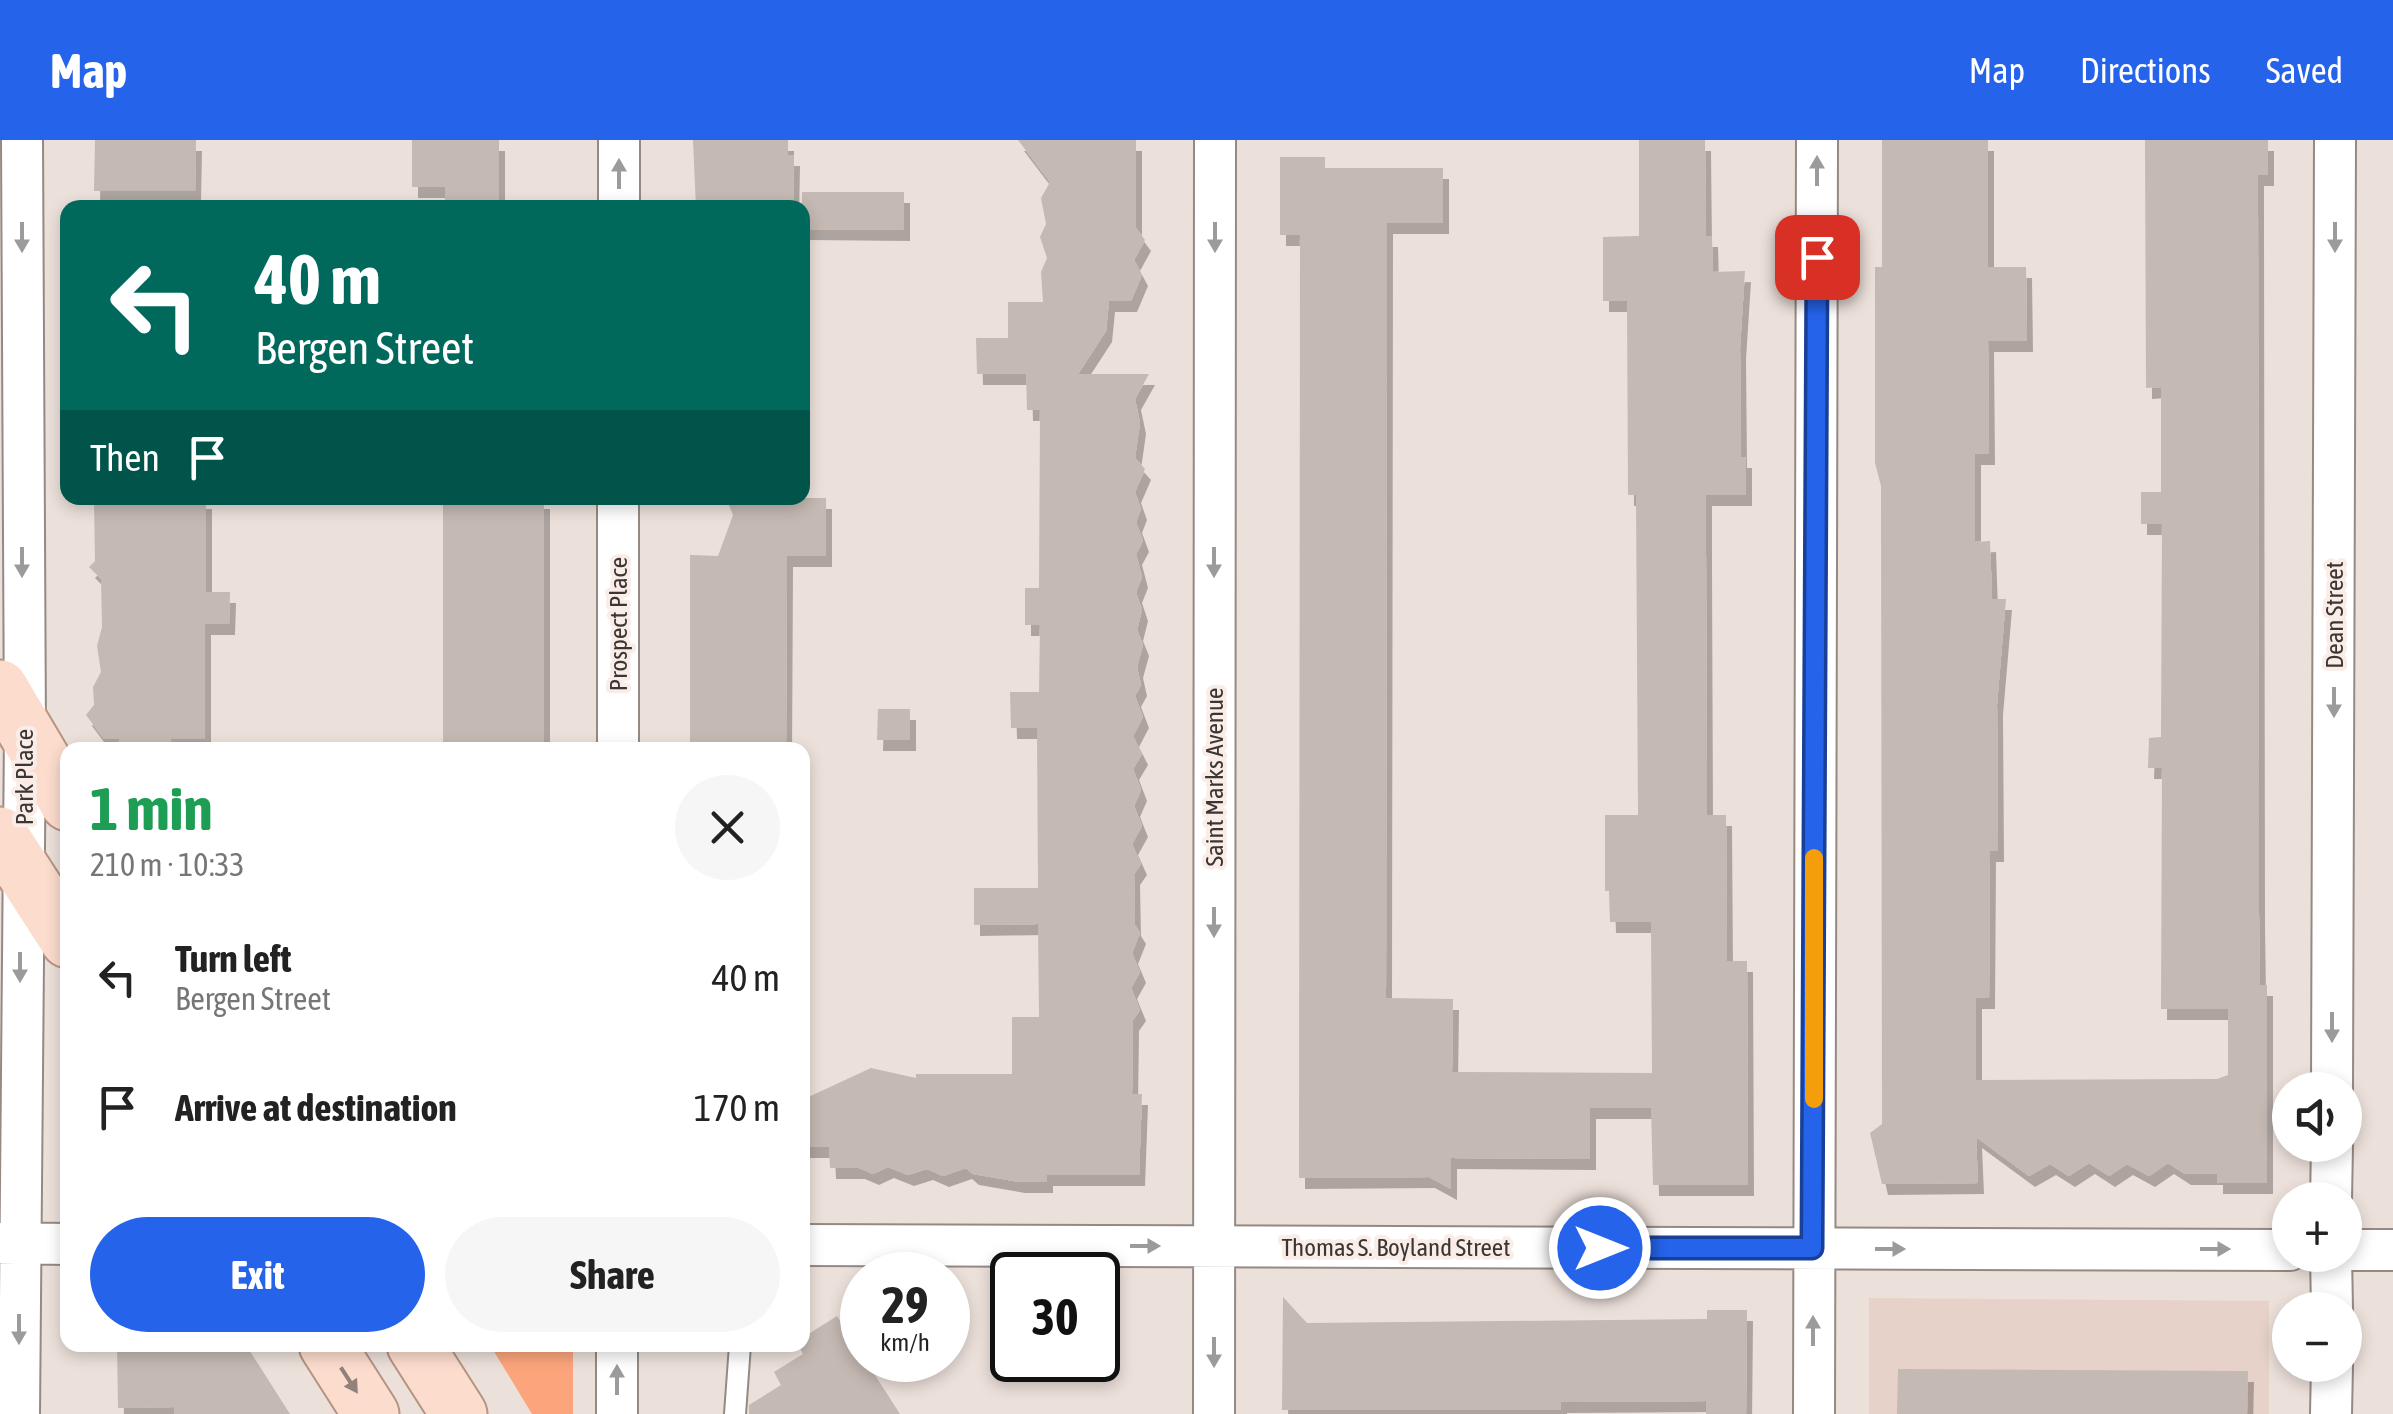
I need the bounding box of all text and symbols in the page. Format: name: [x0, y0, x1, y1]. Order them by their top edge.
text: Map: [50, 43, 127, 98]
text: Map: [1969, 50, 2025, 90]
text: Directions: [2080, 50, 2211, 90]
text: Saved: [2266, 50, 2343, 90]
one-way arrow: [1809, 154, 1825, 186]
one-way arrow: [611, 157, 627, 189]
pin: [1775, 215, 1860, 300]
one-way arrow: [14, 222, 30, 254]
one-way arrow: [1207, 222, 1223, 254]
one-way arrow: [2327, 222, 2343, 254]
icon: arrive: [1790, 230, 1845, 285]
text: 40 m: [255, 239, 381, 319]
icon: left: [90, 240, 220, 370]
text: Bergen Street: [255, 322, 474, 374]
icon: arrive: [180, 430, 235, 485]
text: Then: [90, 436, 160, 479]
one-way arrow: [14, 547, 30, 579]
one-way arrow: [1206, 547, 1222, 579]
street label: Prospect Place: [604, 557, 632, 691]
street label: Dean Street: [2320, 561, 2348, 669]
one-way arrow: [2326, 687, 2342, 719]
street label: Saint Marks Avenue: [1200, 688, 1228, 866]
street label: Park Place: [10, 729, 38, 825]
text: 1 min: [90, 774, 213, 843]
button: close: [675, 775, 780, 880]
text: 210 m · 10:33: [90, 846, 245, 883]
one-way arrow: [1206, 907, 1222, 939]
text: Turn left: [175, 937, 291, 980]
icon: left: [90, 950, 145, 1005]
one-way arrow: [12, 951, 28, 983]
text: 40 m: [712, 956, 780, 999]
text: Bergen Street: [175, 980, 331, 1017]
one-way arrow: [2324, 1012, 2340, 1044]
map controls: [2272, 1072, 2362, 1382]
button: sound: [2272, 1072, 2362, 1162]
icon: arrive: [90, 1080, 145, 1135]
text: Arrive at destination: [175, 1086, 457, 1129]
text: 170 m: [694, 1086, 780, 1129]
button: +: [2272, 1182, 2362, 1272]
position arrow: [1548, 1196, 1652, 1300]
button: Exit: [90, 1217, 425, 1332]
button: Share: [445, 1217, 780, 1332]
street label: Thomas S. Boyland Street: [1282, 1233, 1510, 1261]
one-way arrow: [1129, 1238, 1161, 1254]
one-way arrow: [1874, 1241, 1906, 1257]
one-way arrow: [2199, 1241, 2231, 1257]
speed limit sign: 30: [990, 1252, 1120, 1382]
text: 29: [881, 1276, 928, 1334]
button: −: [2272, 1292, 2362, 1382]
one-way arrow: [11, 1313, 27, 1345]
one-way arrow: [1805, 1315, 1821, 1347]
text: km/h: [880, 1328, 930, 1356]
one-way arrow: [1206, 1337, 1222, 1369]
one-way arrow: [609, 1363, 625, 1395]
one-way arrow: [339, 1366, 357, 1393]

